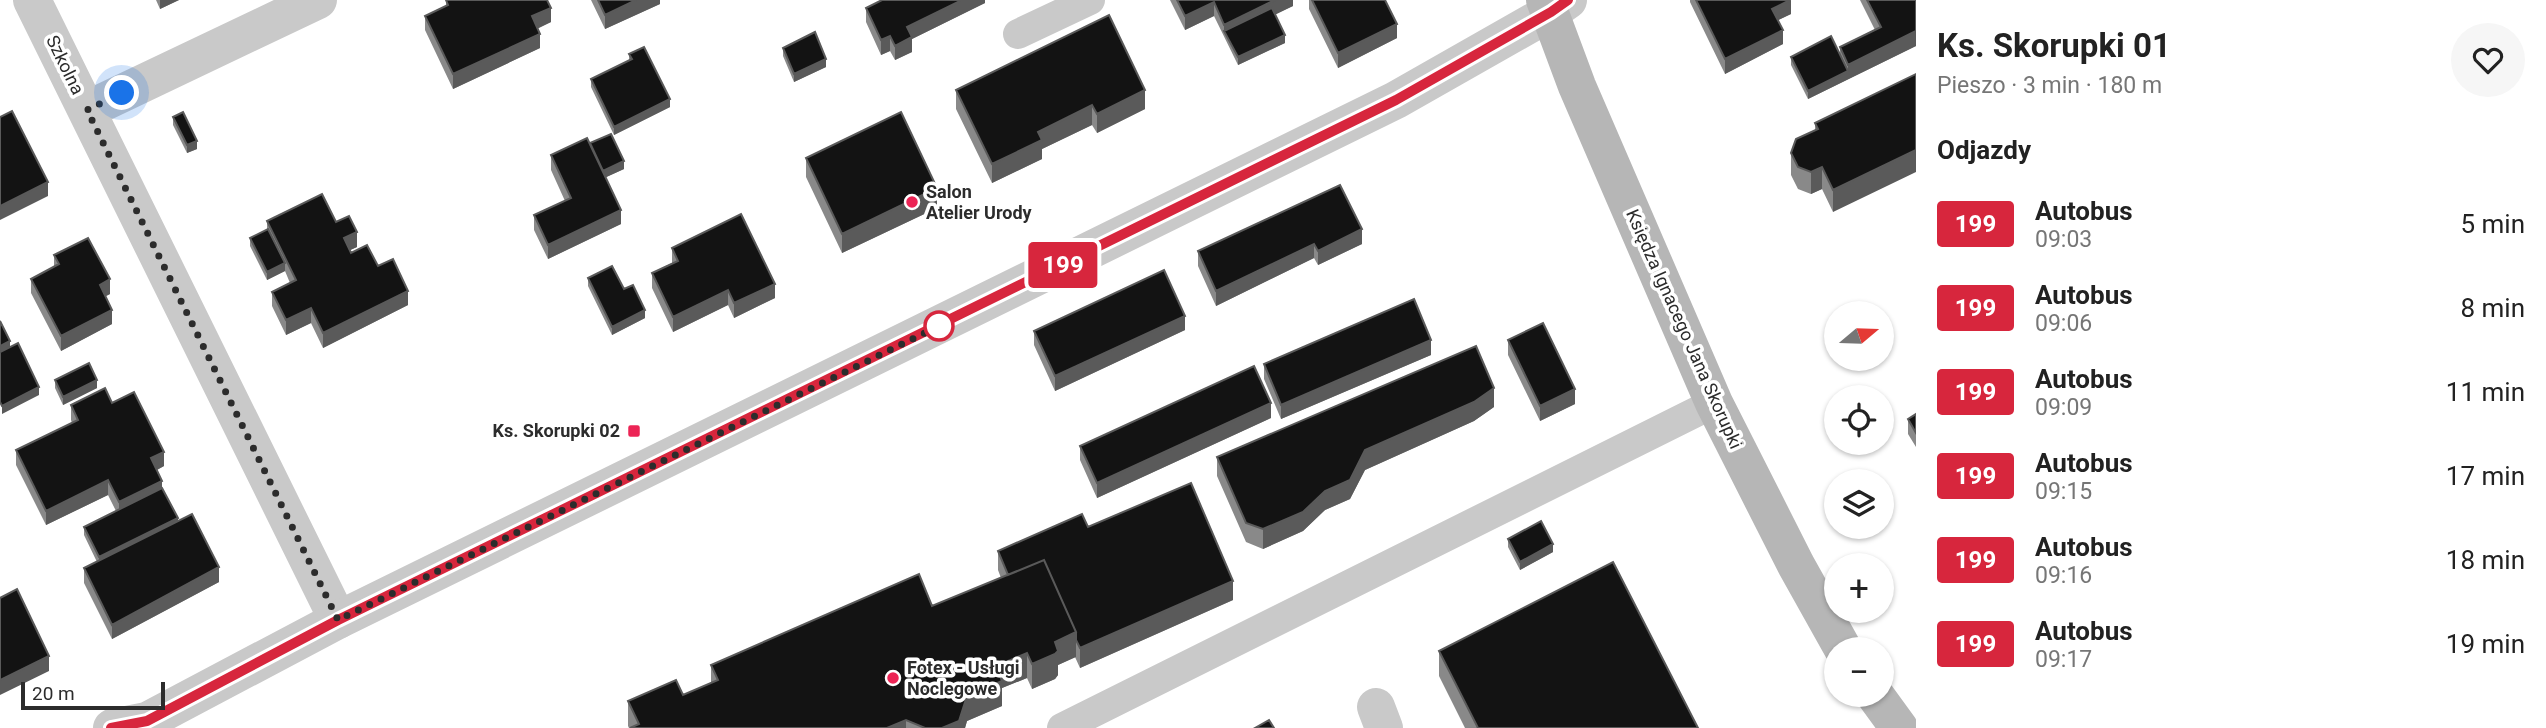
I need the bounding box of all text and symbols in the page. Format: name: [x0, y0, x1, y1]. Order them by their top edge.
button: heart: [2451, 23, 2525, 97]
text: Ks. Skorupki 01: [1937, 26, 2171, 65]
street label: Szkolna: [42, 32, 89, 98]
text: Pieszo · 3 min · 180 m: [1937, 72, 2162, 99]
your location: [104, 75, 139, 110]
text: Odjazdy: [1937, 135, 2031, 165]
place label: Salon Atelier Urody: [926, 181, 1033, 223]
marker: Salon Atelier Urody: [904, 194, 920, 210]
text: Autobus: [2035, 196, 2133, 226]
street label: Księdza Ignacego Jana Skorupki: [1622, 206, 1747, 452]
text: 5 min: [2460, 209, 2525, 239]
text: 199: [1955, 210, 1996, 238]
text: 09:03: [2035, 226, 2092, 253]
line badge: 199: [1023, 242, 1103, 288]
text: 199: [1042, 251, 1084, 279]
text: Autobus: [2035, 280, 2133, 310]
text: 8 min: [2460, 293, 2525, 323]
text: 199: [1955, 294, 1996, 322]
north arrow: [1824, 301, 1894, 371]
map controls: [1824, 301, 1894, 707]
text: 09:06: [2035, 310, 2092, 337]
unlabelled marker: [924, 311, 954, 341]
text: Autobus: [2035, 364, 2133, 394]
text: 11 min: [2446, 377, 2525, 407]
text: 199: [1955, 378, 1996, 406]
button: locate: [1824, 385, 1894, 455]
text: 09:09: [2035, 394, 2092, 421]
place label: Ks. Skorupki 02: [492, 420, 620, 441]
marker: Ks. Skorupki 02: [626, 423, 642, 439]
text: Autobus: [2035, 448, 2133, 478]
text: 17 min: [2446, 461, 2525, 491]
text: 199: [1955, 462, 1996, 490]
button: layers: [1824, 469, 1894, 539]
text: 09:15: [2035, 478, 2092, 505]
text: Autobus: [2035, 532, 2133, 562]
text: 18 min: [2446, 545, 2525, 575]
text: 199: [1955, 546, 1996, 574]
button: +: [1824, 553, 1894, 623]
text: 09:16: [2035, 562, 2092, 589]
text: Autobus: [2035, 616, 2133, 646]
text: 19 min: [2446, 629, 2525, 659]
text: 199: [1955, 630, 1996, 658]
button: −: [1824, 637, 1894, 707]
text: 09:17: [2035, 646, 2092, 673]
place label: Fotex - Usługi Noclegowe: [907, 657, 1020, 699]
marker: Fotex - Usługi Noclegowe: [885, 670, 901, 686]
scale bar: [21, 679, 164, 711]
text: 20 m: [32, 682, 75, 705]

